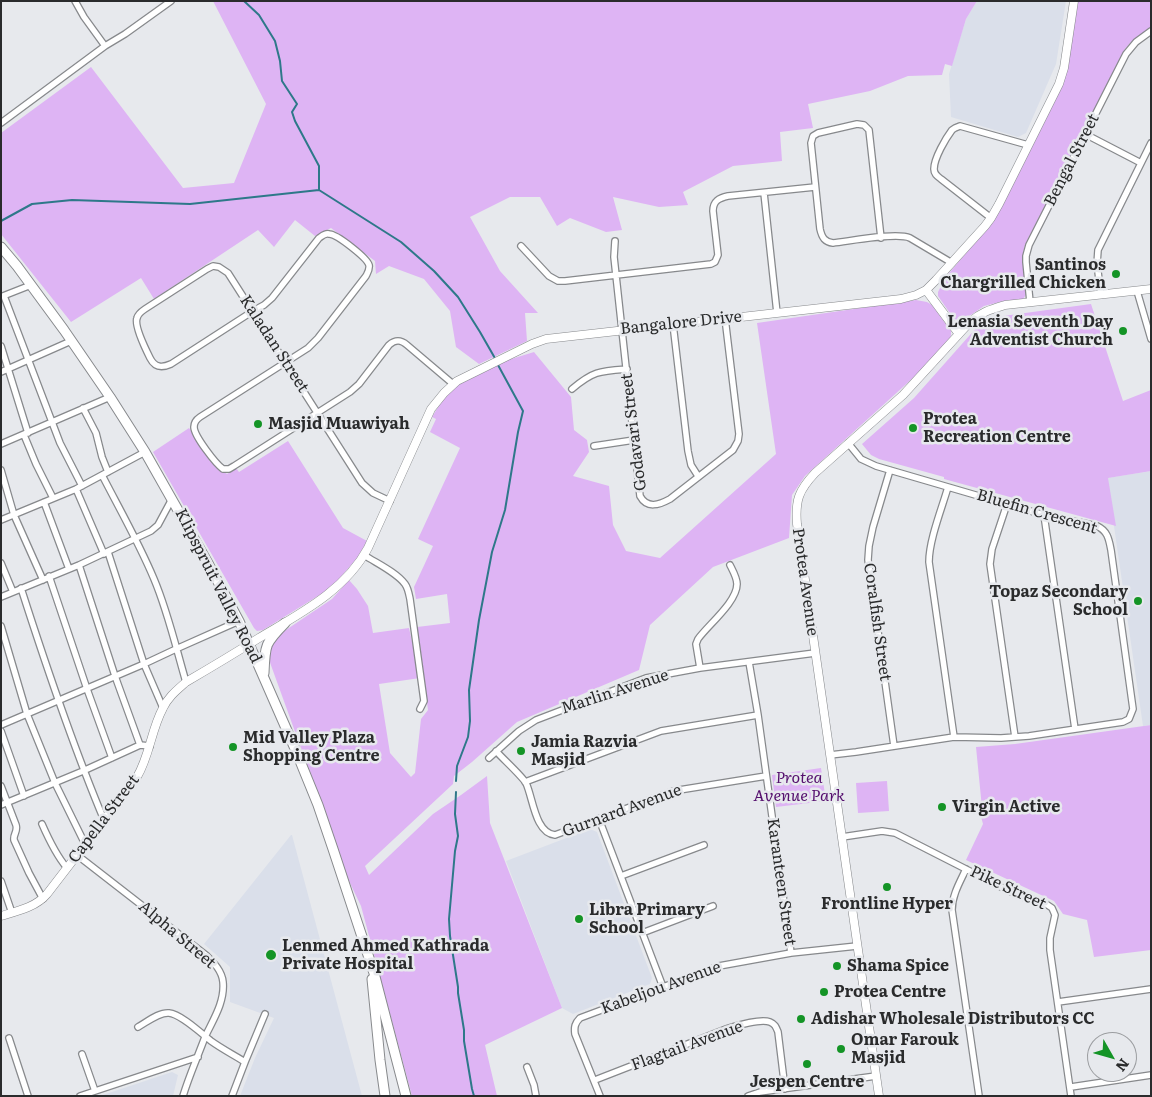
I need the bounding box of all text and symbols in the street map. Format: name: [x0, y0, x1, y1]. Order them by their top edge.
street label: Bengal Street: [1041, 111, 1103, 209]
place label: Santinos Chargrilled Chicken: [940, 255, 1106, 293]
marker: Santinos Chargrilled Chicken: [1110, 268, 1122, 280]
street label: Kaladan Street: [235, 292, 313, 396]
street label: Bangalore Drive: [619, 307, 743, 339]
place label: Lenasia Seventh Day Adventist Church: [948, 312, 1113, 350]
marker: Lenasia Seventh Day Adventist Church: [1117, 325, 1129, 337]
street label: Godavari Street: [617, 372, 651, 492]
place label: Protea Recreation Centre: [923, 409, 1071, 447]
place label: Masjid Muawiyah: [268, 414, 410, 434]
marker: Masjid Muawiyah: [252, 418, 264, 430]
marker: Protea Recreation Centre: [907, 422, 919, 434]
street label: Bluefin Crescent: [974, 486, 1100, 538]
street label: Klipspruit Valley Road: [171, 506, 265, 666]
street label: Protea Avenue: [788, 527, 822, 637]
street label: Coralfish Street: [859, 562, 895, 682]
place label: Topaz Secondary School: [989, 582, 1128, 620]
marker: Topaz Secondary School: [1132, 595, 1144, 607]
street label: Marlin Avenue: [559, 666, 671, 718]
place label: Mid Valley Plaza Shopping Centre: [243, 728, 379, 766]
place label: Jamia Razvia Masjid: [531, 732, 638, 770]
marker: Mid Valley Plaza Shopping Centre: [227, 741, 239, 753]
marker: Jamia Razvia Masjid: [515, 745, 527, 757]
park label: Protea Avenue Park: [753, 768, 845, 806]
street label: Capella Street: [65, 771, 143, 867]
street label: Gurnard Avenue: [560, 781, 684, 841]
place label: Virgin Active: [952, 797, 1060, 817]
marker: Virgin Active: [936, 801, 948, 813]
street label: Karanteen Street: [763, 817, 799, 947]
street label: Pike Street: [967, 862, 1049, 914]
marker: Frontline Hyper: [881, 881, 893, 893]
place label: Frontline Hyper: [821, 894, 953, 914]
street label: Alpha Street: [134, 897, 220, 973]
place label: Libra Primary School: [589, 900, 705, 938]
marker: Libra Primary School: [573, 913, 585, 925]
place label: Lenmed Ahmed Kathrada Private Hospital: [282, 936, 489, 974]
marker: Lenmed Ahmed Kathrada Private Hospital: [264, 948, 278, 962]
place label: Shama Spice: [847, 956, 949, 976]
street label: Kabeljou Avenue: [598, 957, 724, 1019]
marker: Shama Spice: [831, 960, 843, 972]
place label: Protea Centre: [834, 982, 946, 1002]
marker: Protea Centre: [818, 986, 830, 998]
place label: Adishar Wholesale Distributors CC: [811, 1009, 1095, 1029]
marker: Adishar Wholesale Distributors CC: [795, 1013, 807, 1025]
street label: Flagtail Avenue: [629, 1017, 745, 1075]
place label: Omar Farouk Masjid: [851, 1030, 959, 1068]
north arrow: [1087, 1032, 1137, 1082]
marker: Omar Farouk Masjid: [835, 1043, 847, 1055]
text: N: [1112, 1055, 1135, 1076]
marker: Jespen Centre: [801, 1058, 813, 1070]
place label: Jespen Centre: [750, 1072, 864, 1092]

